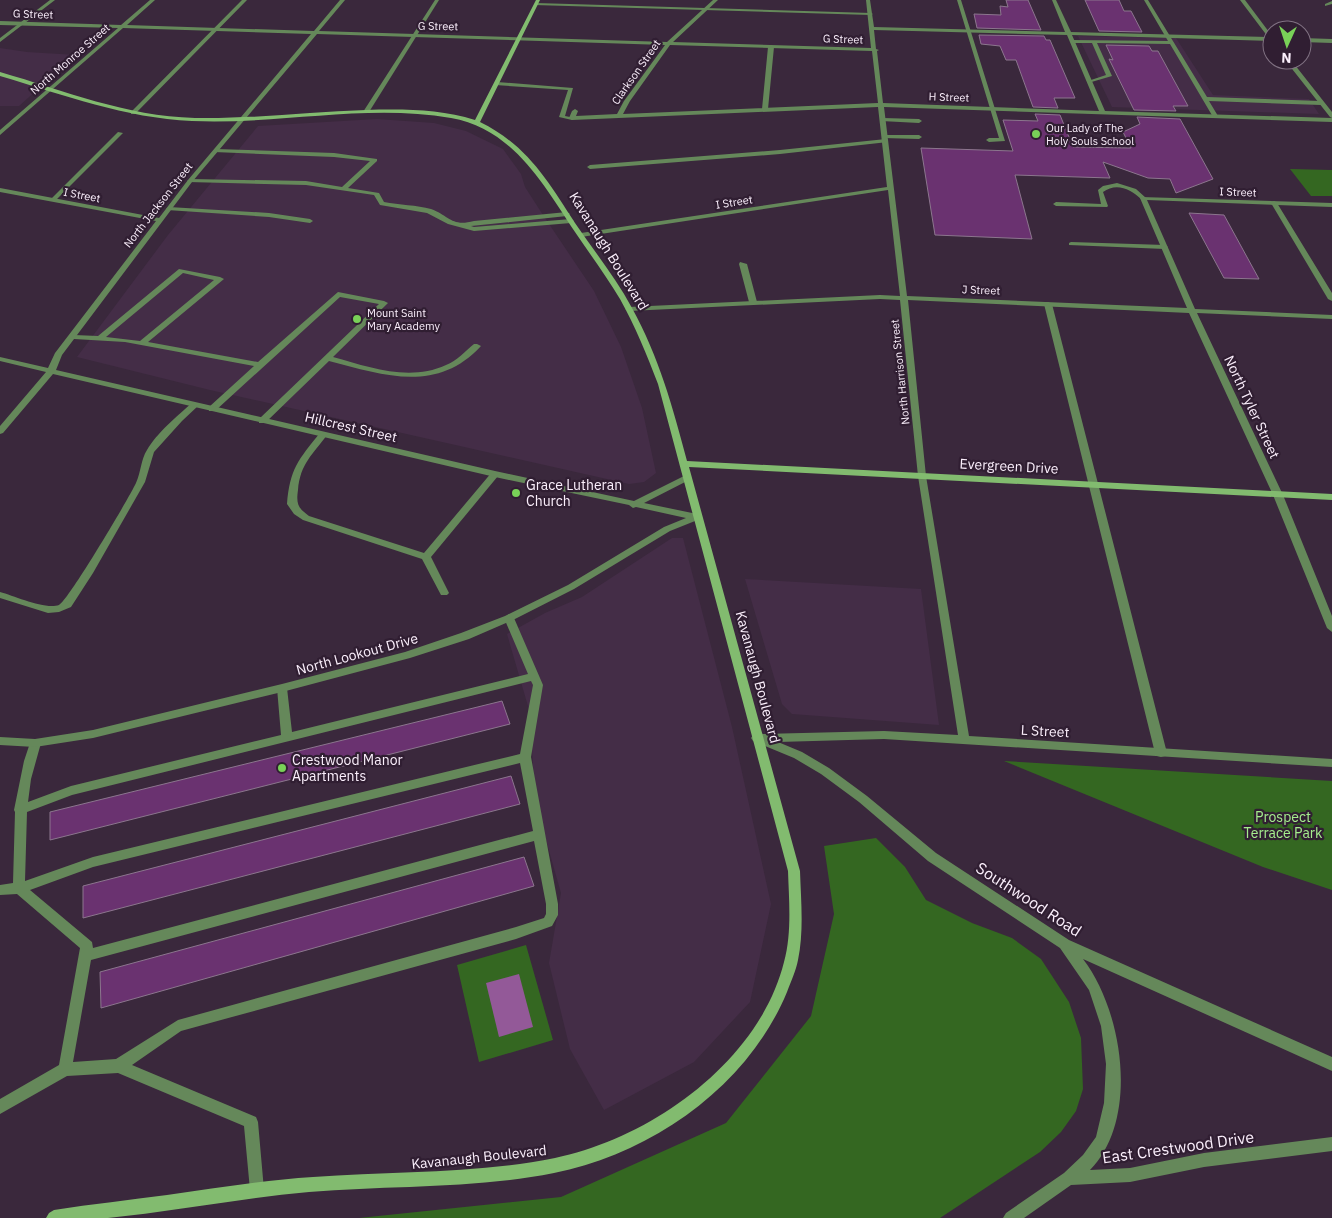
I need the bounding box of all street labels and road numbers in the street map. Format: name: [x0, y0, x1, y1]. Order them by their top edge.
street label: G Street: [13, 6, 54, 22]
street label: G Street: [418, 19, 458, 33]
street label: North Monroe Street: [27, 20, 113, 97]
street label: G Street: [823, 31, 864, 47]
street label: Clarkson Street: [608, 37, 664, 107]
street label: H Street: [928, 89, 970, 105]
street label: North Jackson Street: [120, 160, 196, 250]
street label: I Street: [1219, 184, 1257, 200]
street label: I Street: [62, 185, 102, 205]
street label: Kavanaugh Boulevard: [565, 189, 653, 313]
street label: I Street: [715, 192, 754, 212]
street label: J Street: [962, 282, 1001, 298]
street label: North Harrison Street: [887, 319, 912, 425]
street label: North Tyler Street: [1220, 352, 1284, 462]
street label: Hillcrest Street: [303, 408, 399, 446]
street label: Evergreen Drive: [959, 454, 1059, 478]
street label: Kavanaugh Boulevard: [732, 609, 784, 745]
street label: North Lookout Drive: [294, 629, 420, 679]
street label: L Street: [1020, 721, 1070, 741]
street label: Southwood Road: [972, 857, 1086, 941]
street label: East Crestwood Drive: [1101, 1126, 1255, 1168]
street label: Kavanaugh Boulevard: [410, 1141, 548, 1173]

